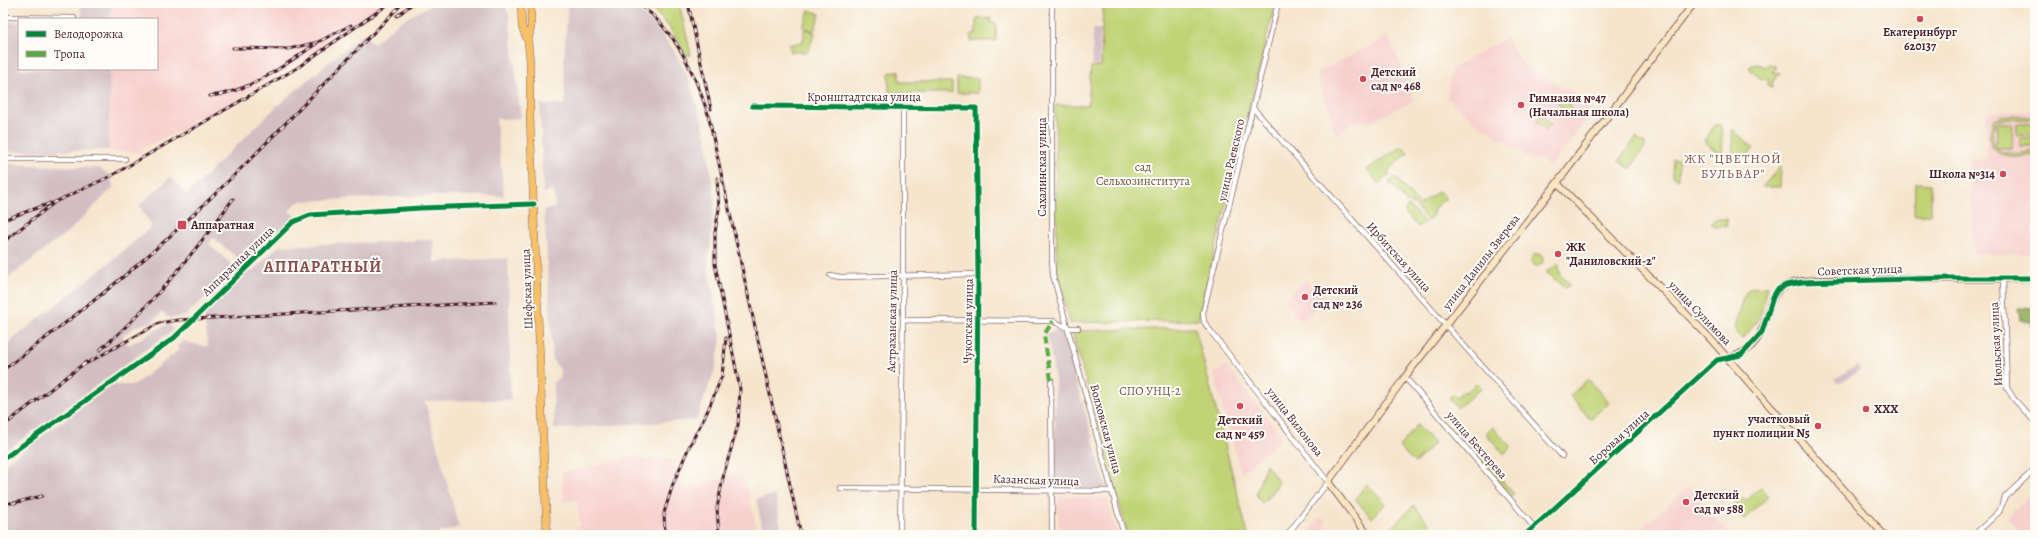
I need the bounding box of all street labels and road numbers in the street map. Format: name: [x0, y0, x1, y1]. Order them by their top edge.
street label: Кронштадтская улица: [807, 89, 922, 105]
street label: Сахалинская улица: [1034, 117, 1050, 217]
street label: улица Раевского: [1213, 117, 1248, 204]
street label: улица Данилы Зверева: [1438, 211, 1524, 314]
street label: Ирбитская улица: [1363, 218, 1435, 296]
street label: Аппаратная улица: [198, 222, 278, 300]
street label: Шефская улица: [518, 248, 536, 330]
street label: Советская улица: [1817, 260, 1903, 279]
street label: Астраханская улица: [883, 269, 901, 374]
street label: улица Сулимова: [1664, 276, 1735, 349]
street label: Чукотская улица: [959, 278, 977, 364]
street label: Июльская улица: [1986, 301, 2006, 387]
street label: Волховская улица: [1086, 382, 1126, 476]
street label: улица Вилонова: [1262, 383, 1327, 460]
street label: Боровая улица: [1586, 405, 1653, 468]
street label: улица Бехтерева: [1442, 407, 1511, 483]
street label: Казанская улица: [993, 470, 1080, 490]

